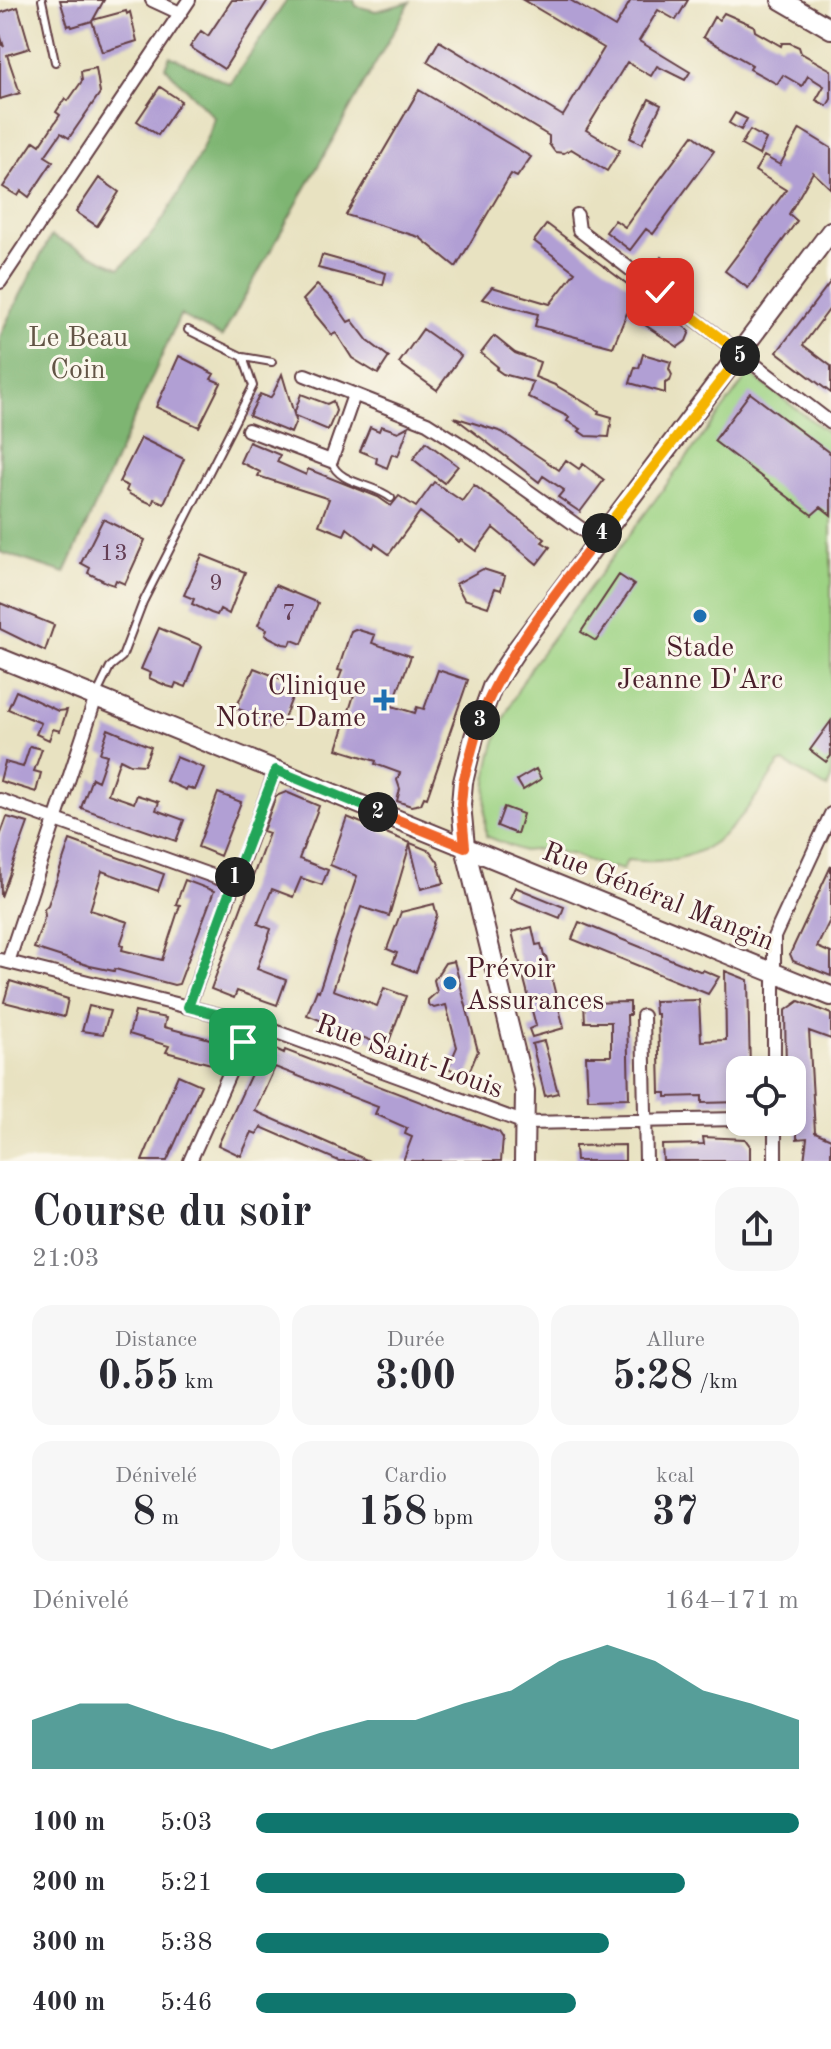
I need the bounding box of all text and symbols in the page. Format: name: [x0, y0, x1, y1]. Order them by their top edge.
pin: [626, 258, 694, 326]
icon: check: [638, 270, 682, 314]
park label: Le Beau Coin: [28, 325, 128, 385]
pin: 5: [720, 336, 760, 376]
text: 5: [734, 345, 746, 367]
pin: 4: [582, 513, 622, 553]
text: 4: [596, 522, 608, 544]
house number: 13: [100, 542, 128, 566]
house number: 9: [209, 572, 223, 596]
house number: 7: [282, 602, 296, 626]
marker: Stade Jeanne D'Arc: [691, 607, 709, 625]
place label: Stade Jeanne D'Arc: [617, 635, 783, 695]
place label: Clinique Notre-Dame: [215, 673, 366, 733]
marker: Clinique Notre-Dame: [373, 689, 395, 711]
pin: 3: [460, 700, 500, 740]
text: 3: [474, 709, 486, 731]
pin: 2: [358, 792, 398, 832]
text: 2: [372, 801, 384, 823]
street label: Rue Général Mangin: [538, 838, 778, 957]
pin: 1: [215, 857, 255, 897]
text: 1: [229, 866, 241, 888]
place label: Prévoir Assurances: [466, 956, 604, 1016]
marker: Prévoir Assurances: [441, 974, 459, 992]
pin: [209, 1008, 277, 1076]
street label: Rue Saint-Louis: [312, 1011, 506, 1105]
icon: arrive: [221, 1020, 265, 1064]
map controls: [726, 1056, 806, 1136]
button: locate: [726, 1056, 806, 1136]
button: share: [715, 1187, 799, 1271]
text: Course du soir: [32, 1191, 312, 1235]
text: 21:03: [32, 1246, 100, 1272]
text: Distance: [114, 1329, 197, 1351]
text: Durée: [386, 1329, 445, 1351]
text: Allure: [645, 1329, 705, 1351]
text: 0.55: [98, 1358, 179, 1398]
text: 3:00: [375, 1358, 456, 1398]
text: 5:28: [612, 1358, 693, 1398]
text: km: [179, 1371, 214, 1393]
text: /km: [693, 1371, 738, 1393]
text: Dénivelé: [115, 1465, 197, 1487]
text: Cardio: [384, 1465, 447, 1487]
text: kcal: [656, 1465, 694, 1487]
text: 8: [132, 1494, 156, 1534]
text: 158: [358, 1494, 427, 1534]
text: 37: [652, 1494, 698, 1534]
text: m: [156, 1507, 179, 1529]
text: bpm: [427, 1507, 473, 1529]
text: Dénivelé: [32, 1588, 129, 1614]
text: 164–171 m: [664, 1588, 799, 1614]
text: 100 m: [32, 1810, 105, 1836]
text: 5:03: [160, 1810, 213, 1836]
text: 200 m: [32, 1870, 105, 1896]
text: 5:21: [160, 1870, 213, 1896]
text: 300 m: [32, 1930, 105, 1956]
text: 5:38: [160, 1930, 213, 1956]
text: 400 m: [32, 1990, 105, 2016]
text: 5:46: [160, 1990, 213, 2016]

